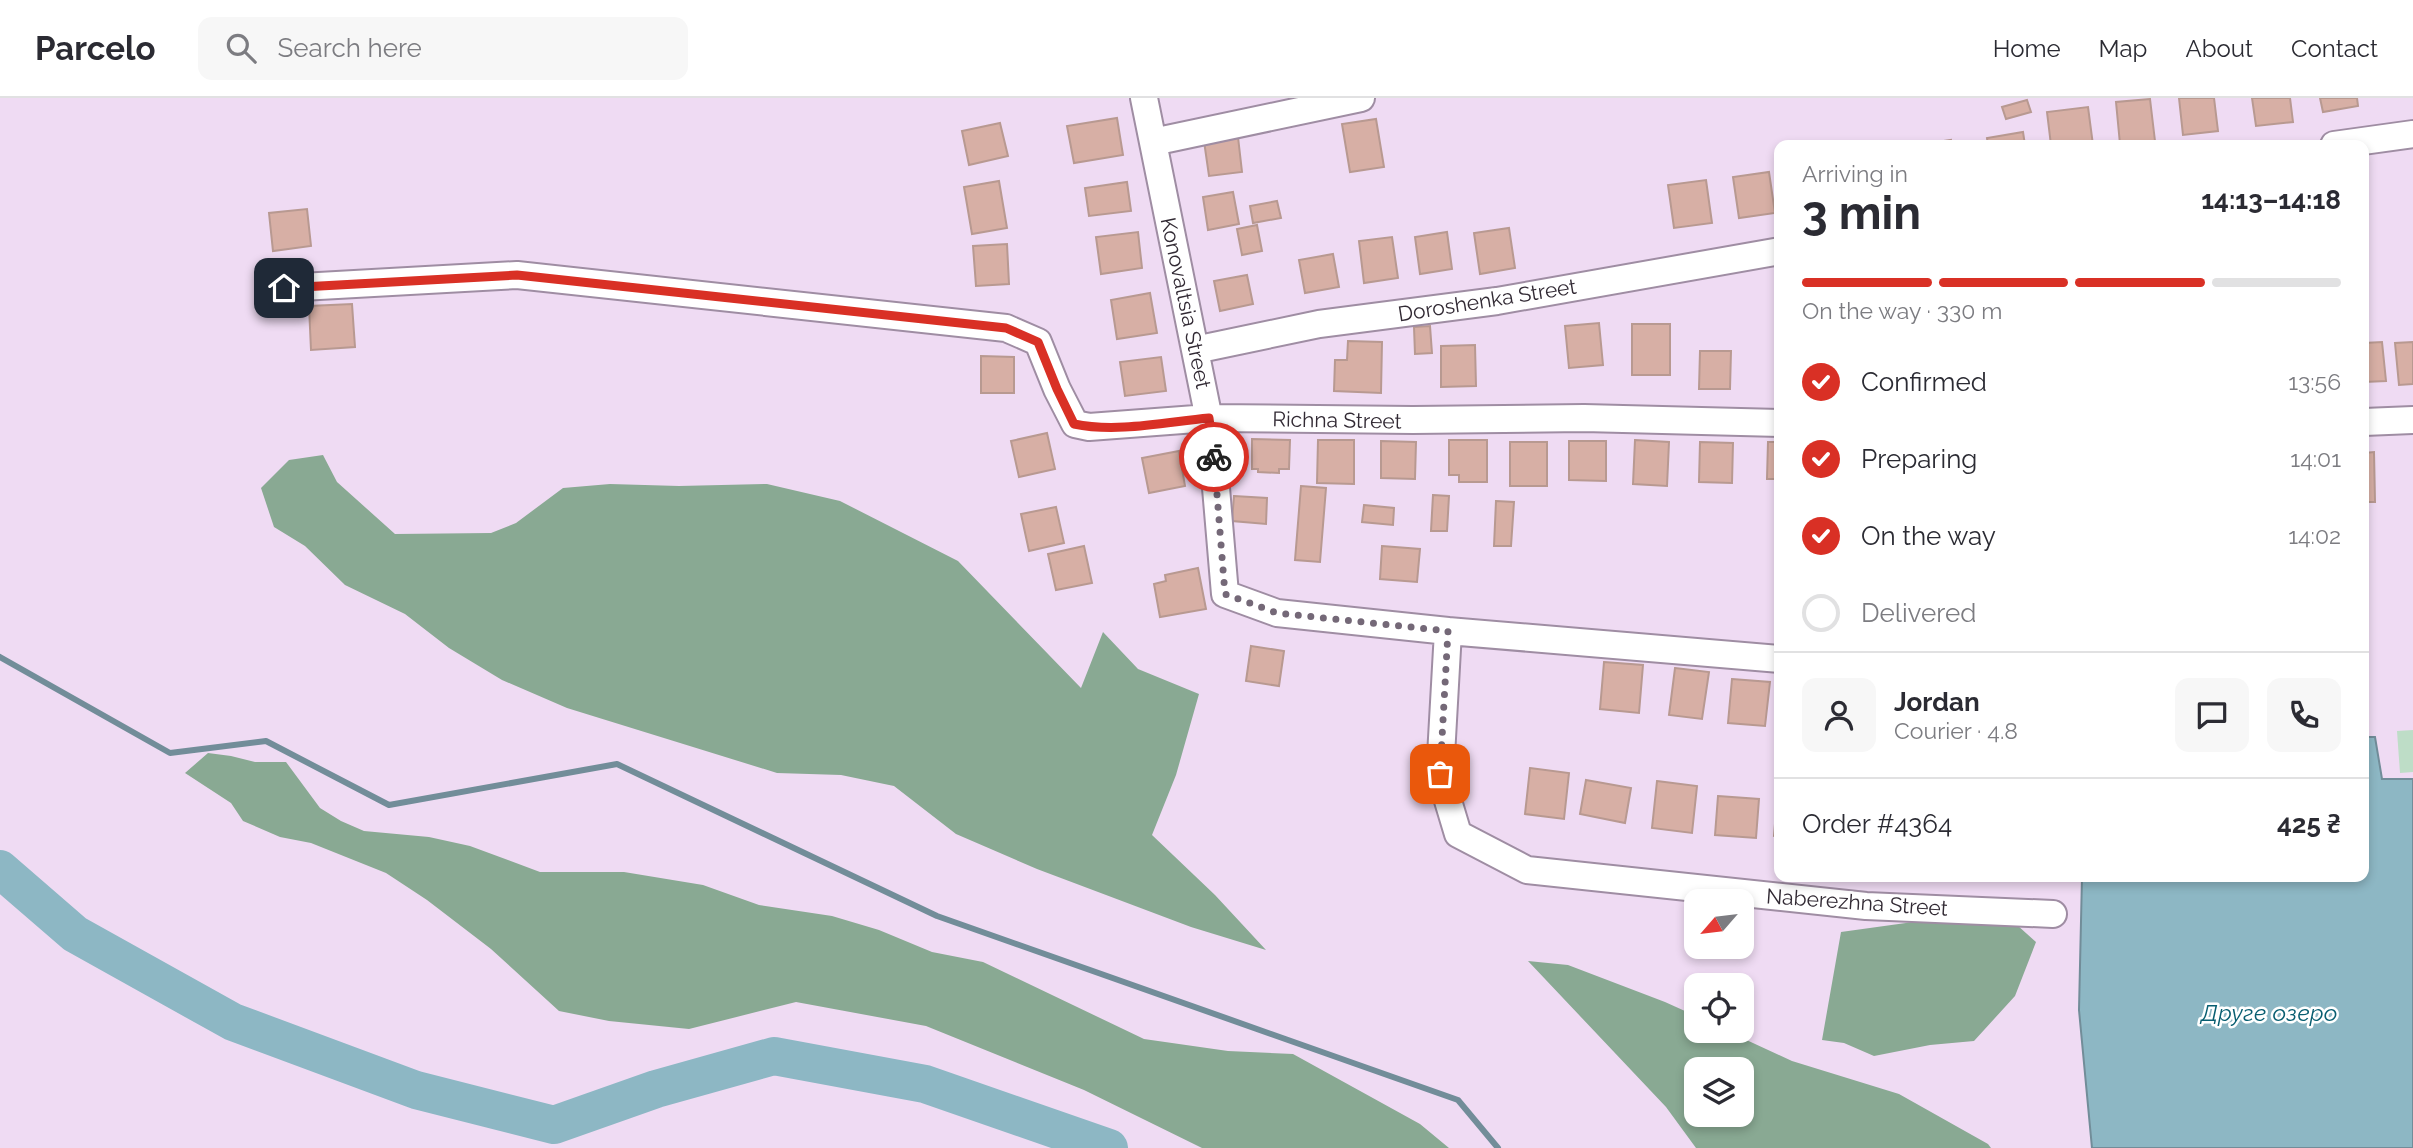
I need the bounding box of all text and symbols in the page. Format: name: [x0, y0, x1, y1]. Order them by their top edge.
search box: [198, 17, 688, 80]
text: Parcelo: [35, 29, 156, 68]
icon: search: [222, 29, 260, 67]
text: Search here: [278, 33, 422, 63]
text: Home: [1993, 34, 2061, 63]
text: Map: [2099, 34, 2147, 63]
text: About: [2185, 34, 2253, 63]
text: Contact: [2291, 34, 2378, 63]
text: Arriving in: [1802, 160, 1908, 187]
text: 14:13–14:18: [2201, 185, 2341, 215]
text: 3 min: [1802, 186, 1921, 240]
street label: Konovaltsia Street: [1156, 215, 1216, 391]
pin: [254, 258, 314, 318]
icon: home: [265, 269, 303, 307]
street label: Doroshenka Street: [1396, 274, 1578, 326]
text: On the way · 330 m: [1802, 297, 2002, 324]
icon: check: [1802, 363, 1840, 401]
text: Confirmed: [1861, 367, 1987, 397]
text: 13:56: [2288, 368, 2341, 395]
street label: Richna Street: [1272, 406, 1402, 434]
courier: [1179, 422, 1249, 492]
icon: bike: [1195, 438, 1233, 476]
icon: check: [1802, 440, 1840, 478]
text: Preparing: [1861, 444, 1977, 474]
text: 14:01: [2290, 445, 2341, 472]
icon: check: [1802, 517, 1840, 555]
text: On the way: [1861, 521, 1996, 551]
text: 14:02: [2288, 522, 2341, 549]
text: Delivered: [1861, 598, 1976, 628]
button: person: [1802, 678, 1876, 752]
button: chat: [2175, 678, 2249, 752]
button: phone: [2267, 678, 2341, 752]
text: Jordan: [1894, 687, 1980, 717]
text: Courier · 4.8: [1894, 717, 2018, 744]
pin: [1410, 744, 1470, 804]
icon: bag: [1421, 755, 1459, 793]
text: Order #4364: [1802, 809, 1952, 839]
text: 425 ₴: [2277, 809, 2341, 839]
street label: Naberezhna Street: [1765, 883, 1949, 921]
north arrow: [1684, 889, 1754, 959]
map controls: [1684, 889, 1754, 1127]
button: locate: [1684, 973, 1754, 1043]
water label: Друге озеро: [2200, 999, 2338, 1026]
button: layers: [1684, 1057, 1754, 1127]

